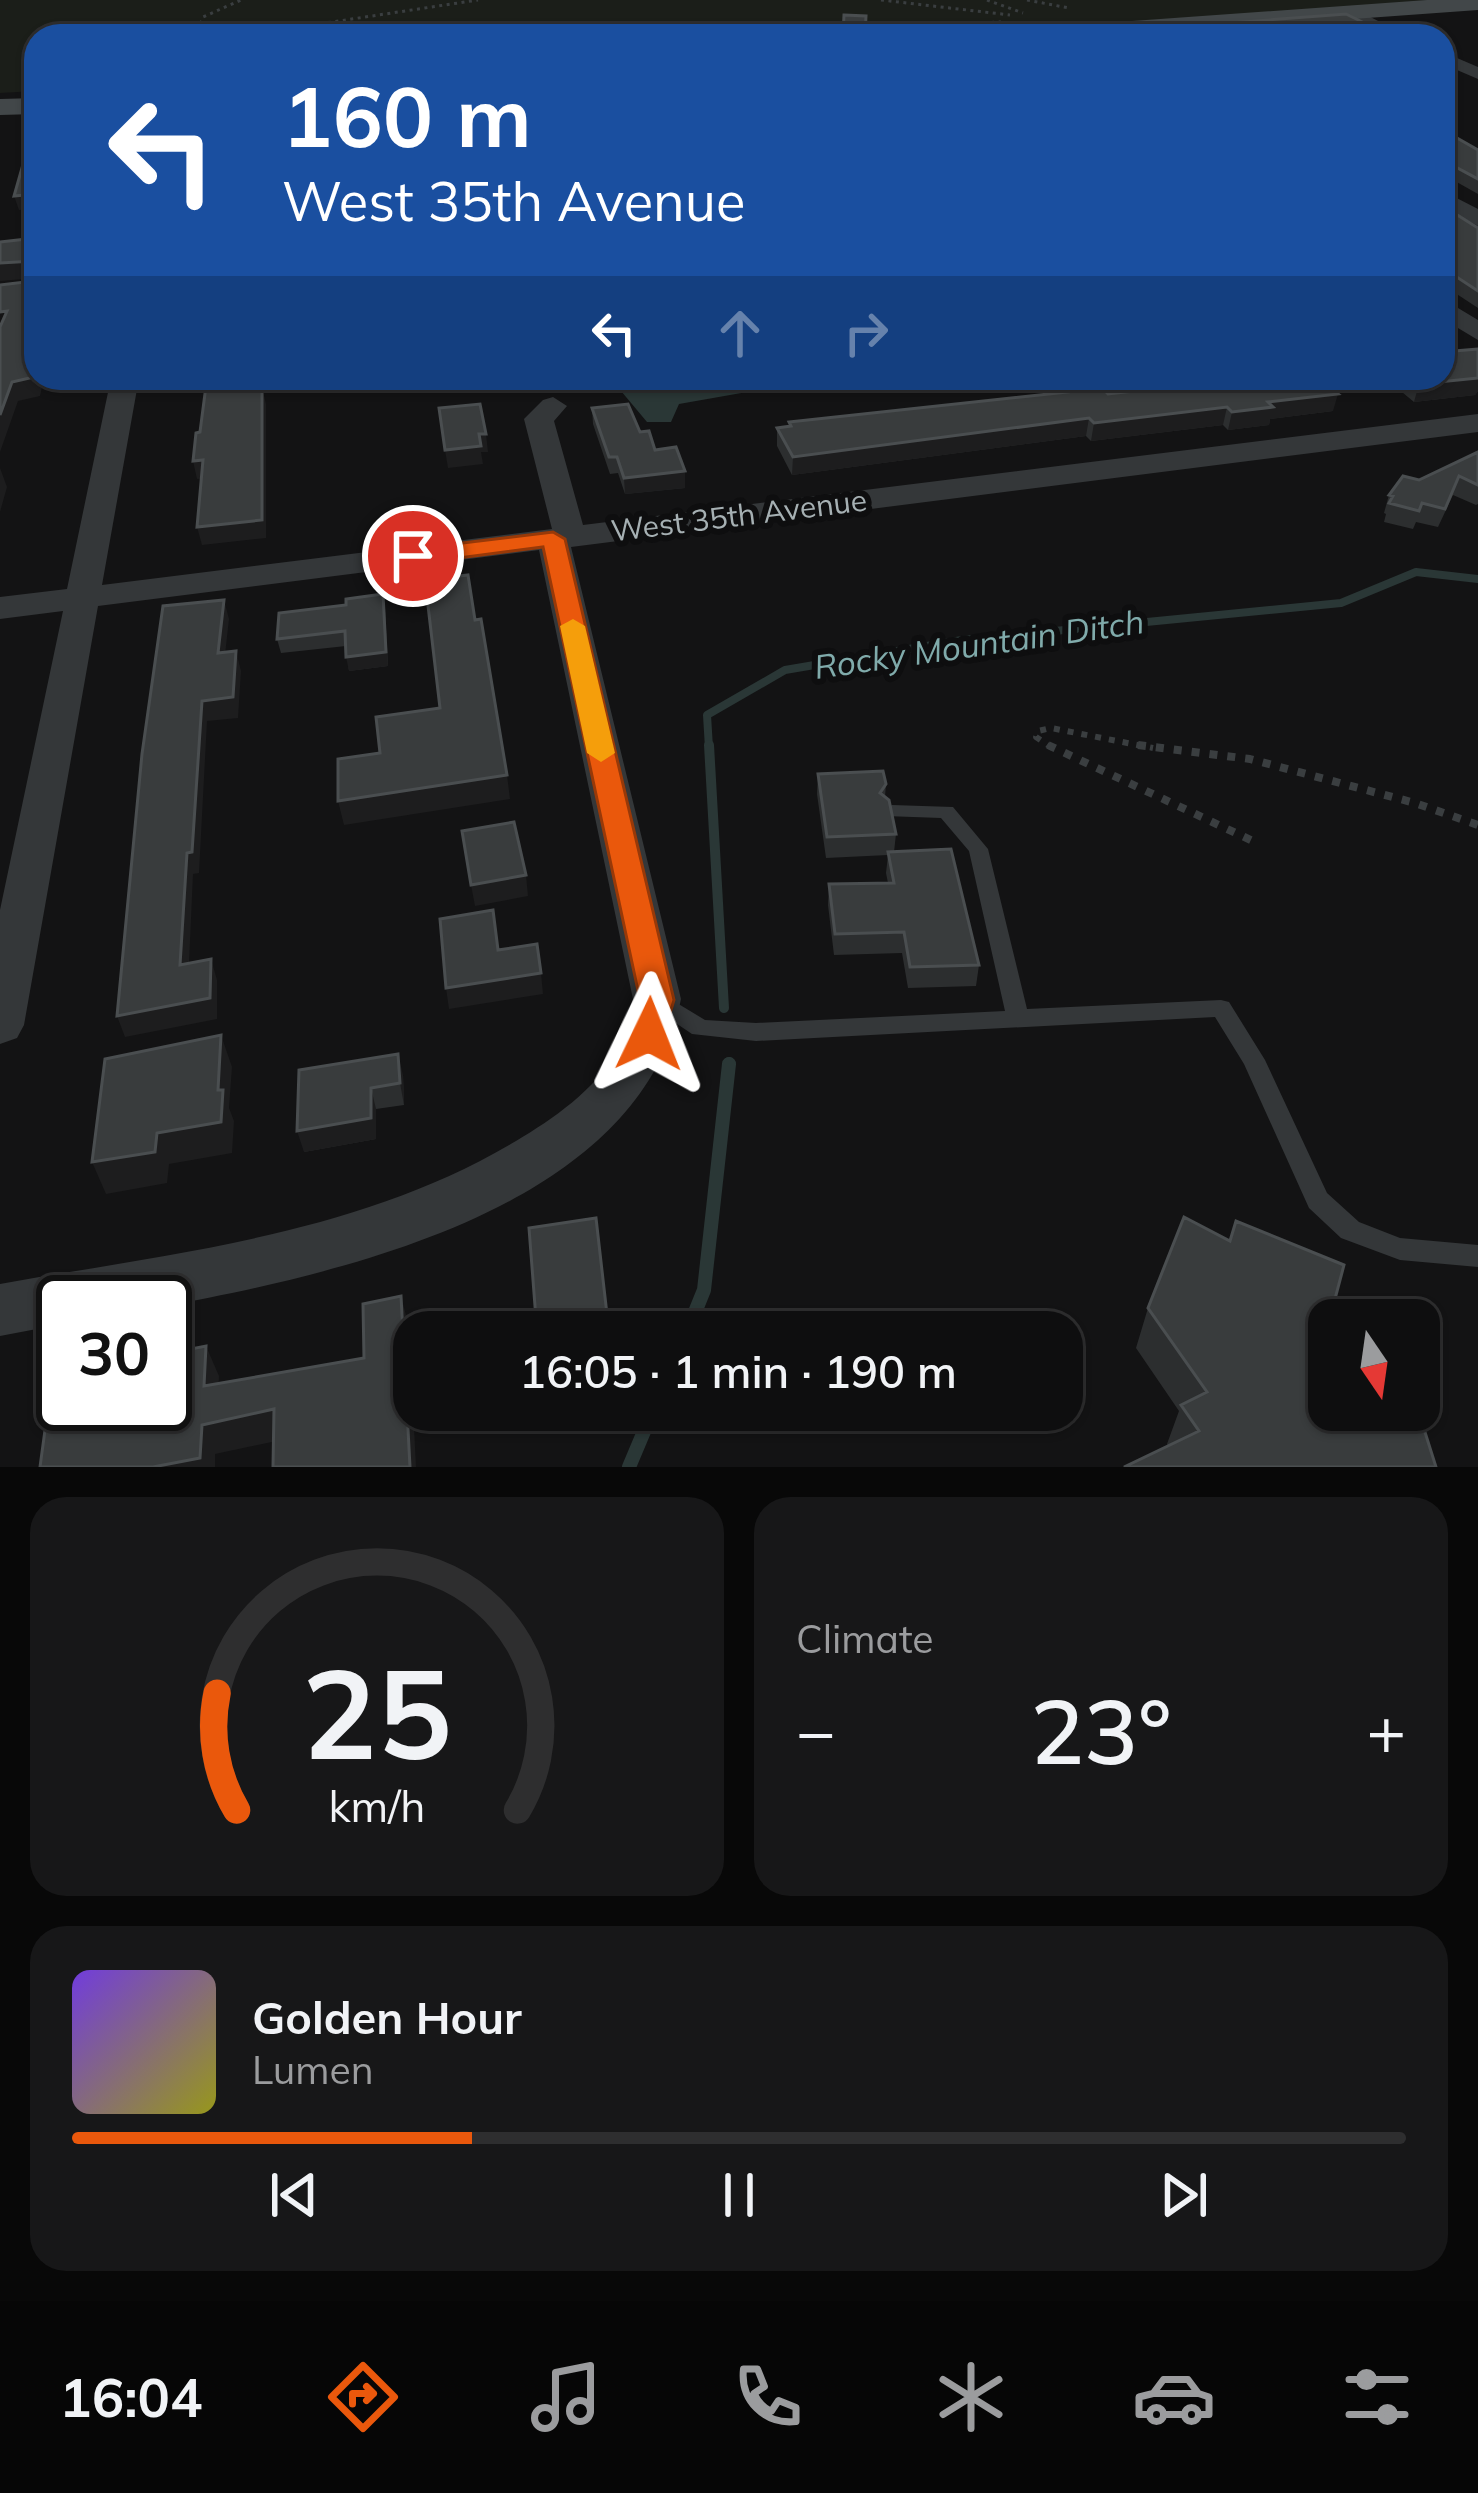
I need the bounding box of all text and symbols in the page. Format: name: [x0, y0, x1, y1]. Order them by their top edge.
text: 160 m: [282, 63, 532, 168]
icon: left: [84, 72, 240, 228]
text: West 35th Avenue: [282, 167, 745, 235]
icon: left: [581, 300, 647, 366]
icon: ahead: [707, 300, 773, 366]
icon: right: [833, 300, 899, 366]
street label: West 35th Avenue: [609, 480, 869, 550]
pin: [362, 505, 464, 607]
icon: arrive: [380, 523, 446, 589]
water label: Rocky Mountain Ditch: [811, 600, 1146, 687]
position arrow: [586, 971, 712, 1097]
speed limit sign: 30: [36, 1275, 192, 1431]
north arrow: [1308, 1299, 1440, 1431]
map controls: [1308, 1299, 1440, 1431]
text: 16:05 · 1 min · 190 m: [519, 1343, 957, 1399]
text: Climate: [796, 1614, 934, 1663]
text: 25: [302, 1634, 452, 1790]
text: 23°: [1030, 1674, 1172, 1787]
text: −: [796, 1689, 836, 1772]
text: +: [1366, 1689, 1406, 1772]
text: km/h: [328, 1778, 426, 1832]
text: Golden Hour: [252, 1989, 522, 2045]
text: Lumen: [252, 2045, 374, 2094]
icon: previous: [261, 2162, 327, 2228]
icon: pause: [706, 2162, 772, 2228]
icon: next: [1151, 2162, 1217, 2228]
icon: directions: [321, 2355, 405, 2439]
icon: music: [524, 2355, 608, 2439]
icon: phone: [726, 2355, 810, 2439]
icon: climate: [929, 2355, 1013, 2439]
icon: car: [1132, 2355, 1216, 2439]
icon: filters: [1335, 2355, 1419, 2439]
text: 16:04: [59, 2363, 202, 2431]

